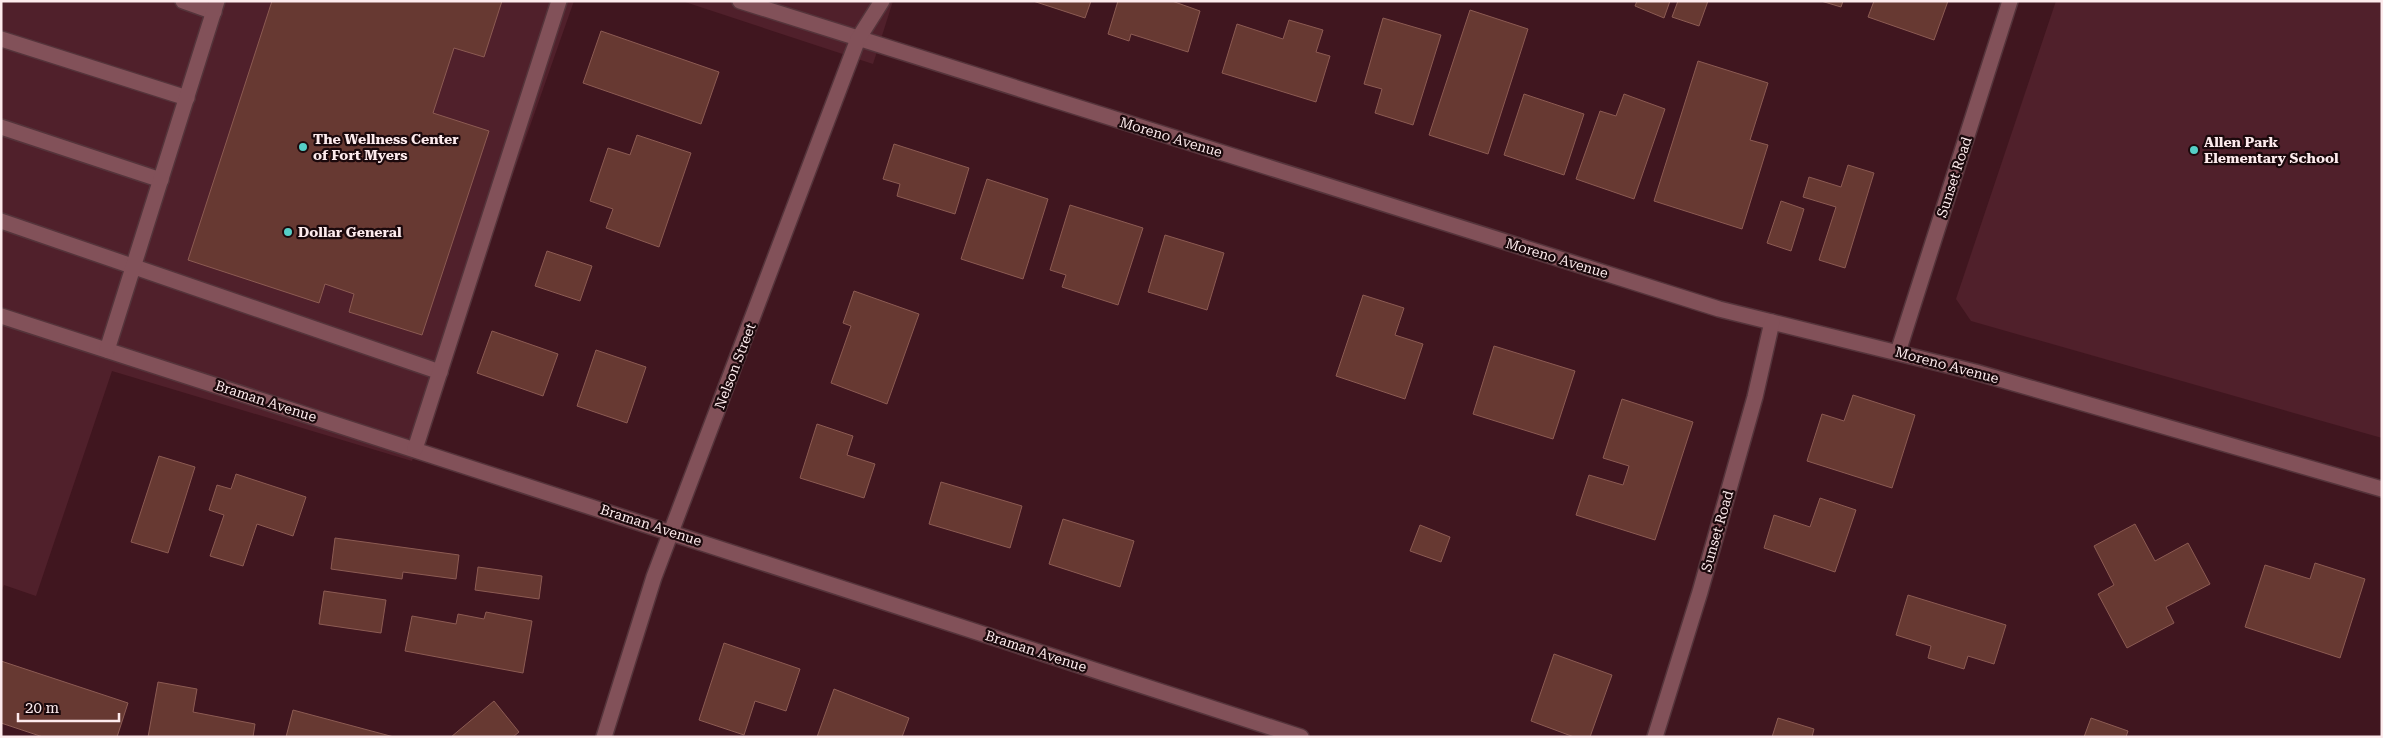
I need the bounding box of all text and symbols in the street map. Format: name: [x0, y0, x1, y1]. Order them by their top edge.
street label: Moreno Avenue: [1118, 114, 1225, 160]
place label: The Wellness Center of Fort Myers: [313, 131, 459, 163]
place label: Allen Park Elementary School: [2204, 134, 2339, 166]
street label: Sunset Road: [1933, 135, 1975, 219]
marker: The Wellness Center of Fort Myers: [297, 141, 309, 153]
marker: Allen Park Elementary School: [2188, 144, 2200, 156]
place label: Dollar General: [298, 224, 402, 240]
marker: Dollar General: [282, 226, 294, 238]
street label: Moreno Avenue: [1504, 235, 1611, 281]
street label: Nelson Street: [711, 321, 759, 411]
street label: Moreno Avenue: [1894, 343, 2001, 387]
street label: Braman Avenue: [213, 377, 319, 425]
street label: Sunset Road: [1698, 488, 1736, 574]
street label: Braman Avenue: [598, 501, 704, 549]
street label: Braman Avenue: [983, 627, 1089, 675]
scale bar: [18, 690, 119, 722]
text: 20 m: [25, 699, 60, 717]

